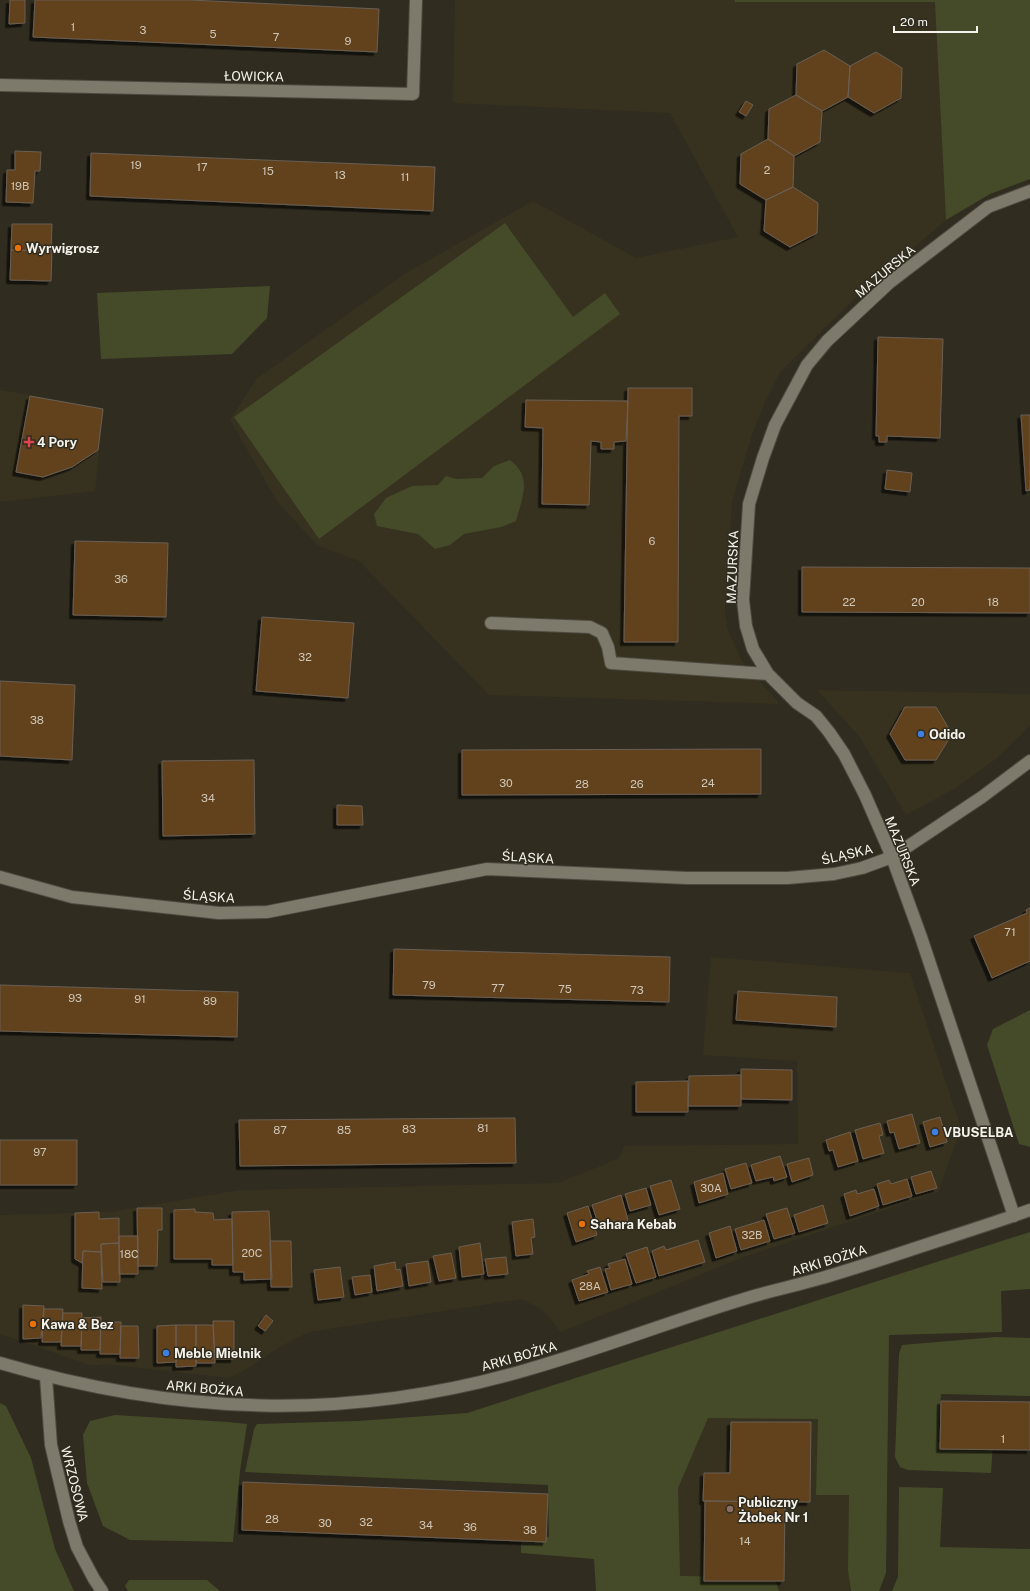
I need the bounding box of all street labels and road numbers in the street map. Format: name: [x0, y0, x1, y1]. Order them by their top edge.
street label: ŁOWICKA: [224, 68, 284, 85]
street label: MAZURSKA: [852, 242, 918, 301]
street label: MAZURSKA: [724, 530, 741, 604]
street label: MAZURSKA: [882, 814, 923, 888]
street label: ŚLĄSKA: [820, 840, 874, 868]
street label: ŚLĄSKA: [501, 848, 555, 866]
street label: ŚLĄSKA: [182, 886, 236, 906]
street label: ARKI BOŻKA: [790, 1242, 869, 1279]
street label: ARKI BOŻKA: [479, 1338, 559, 1374]
street label: ARKI BOŻKA: [165, 1378, 245, 1399]
street label: WRZOSOWA: [58, 1445, 91, 1523]

